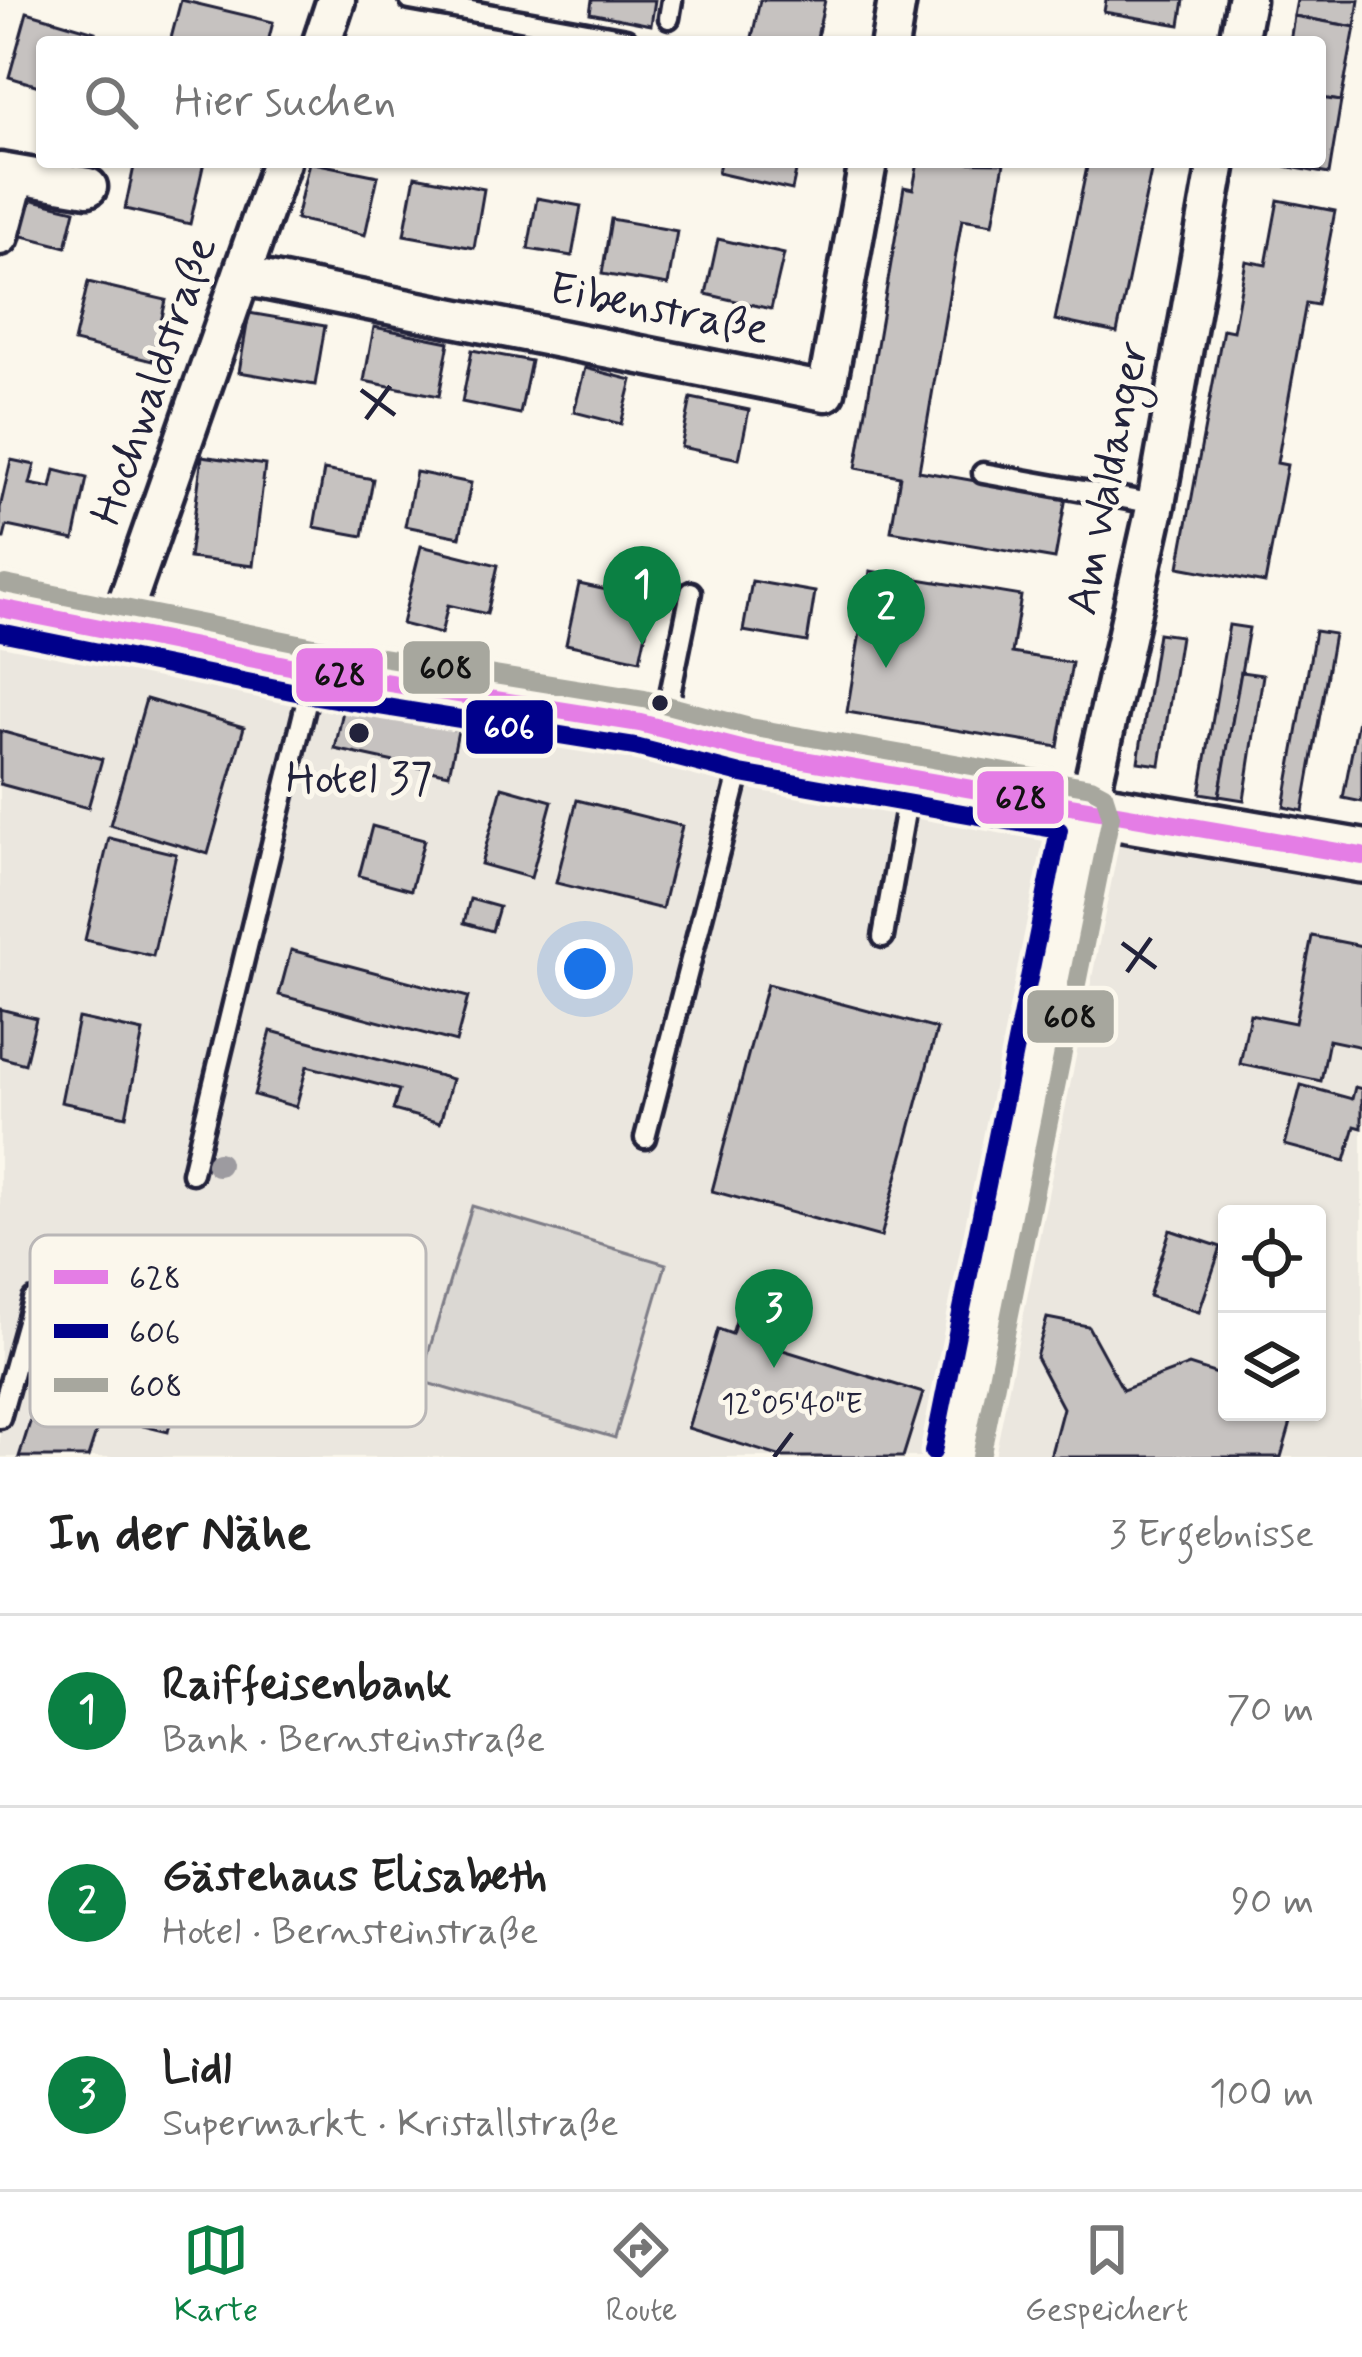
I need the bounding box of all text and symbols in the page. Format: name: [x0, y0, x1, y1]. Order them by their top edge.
search box: [36, 36, 1326, 168]
icon: search: [78, 69, 144, 135]
text: Hier suchen: [174, 73, 396, 132]
street label: Hochwaldstraße: [78, 229, 232, 533]
street label: Eibenstraße: [544, 260, 774, 360]
street label: Am Waldanger: [1054, 336, 1168, 621]
pin: 1: [603, 546, 681, 645]
pin: 2: [847, 569, 925, 668]
line badge: 608: [401, 639, 492, 696]
line badge: 628: [294, 646, 385, 704]
text: 608: [419, 648, 473, 692]
text: 628: [314, 655, 366, 699]
unlabelled marker: [649, 692, 671, 714]
line badge: 606: [464, 698, 555, 756]
text: 606: [483, 707, 535, 751]
marker: Hotel 37: [346, 720, 372, 746]
place label: Hotel 37: [286, 750, 432, 809]
line badge: 628: [975, 769, 1066, 826]
text: 628: [995, 778, 1047, 822]
your location: [555, 939, 615, 999]
line badge: 608: [1025, 988, 1116, 1045]
text: 608: [1043, 997, 1097, 1041]
map controls: [1218, 1205, 1326, 1421]
button: locate: [1218, 1205, 1326, 1313]
legend: [30, 1235, 426, 1427]
text: 628: [129, 1258, 181, 1302]
pin: 3: [735, 1269, 813, 1368]
text: 606: [129, 1312, 180, 1356]
button: layers: [1218, 1313, 1326, 1421]
text: 608: [129, 1366, 183, 1410]
text: 12°05'40"E: [721, 1385, 863, 1424]
text: In der Nähe: [48, 1502, 311, 1568]
text: 3 Ergebnisse: [1109, 1510, 1314, 1561]
text: Raiffeisenbank: [162, 1656, 451, 1715]
text: 1: [78, 1685, 96, 1736]
text: 70 m: [1226, 1685, 1314, 1736]
text: Bank · Bernsteinstraße: [162, 1715, 545, 1766]
text: Gästehaus Elisabeth: [162, 1848, 547, 1907]
text: 2: [77, 1877, 97, 1928]
text: 90 m: [1231, 1877, 1314, 1928]
text: Hotel · Bernsteinstraße: [162, 1907, 538, 1958]
text: Lidl: [162, 2040, 232, 2099]
text: 3: [78, 2069, 96, 2120]
text: 100 m: [1209, 2069, 1314, 2120]
text: Supermarkt · Kristallstraße: [162, 2099, 619, 2150]
tab: Karte: [174, 2217, 258, 2333]
tab: Route: [605, 2217, 677, 2333]
tab: Gespeichert: [1025, 2217, 1188, 2333]

